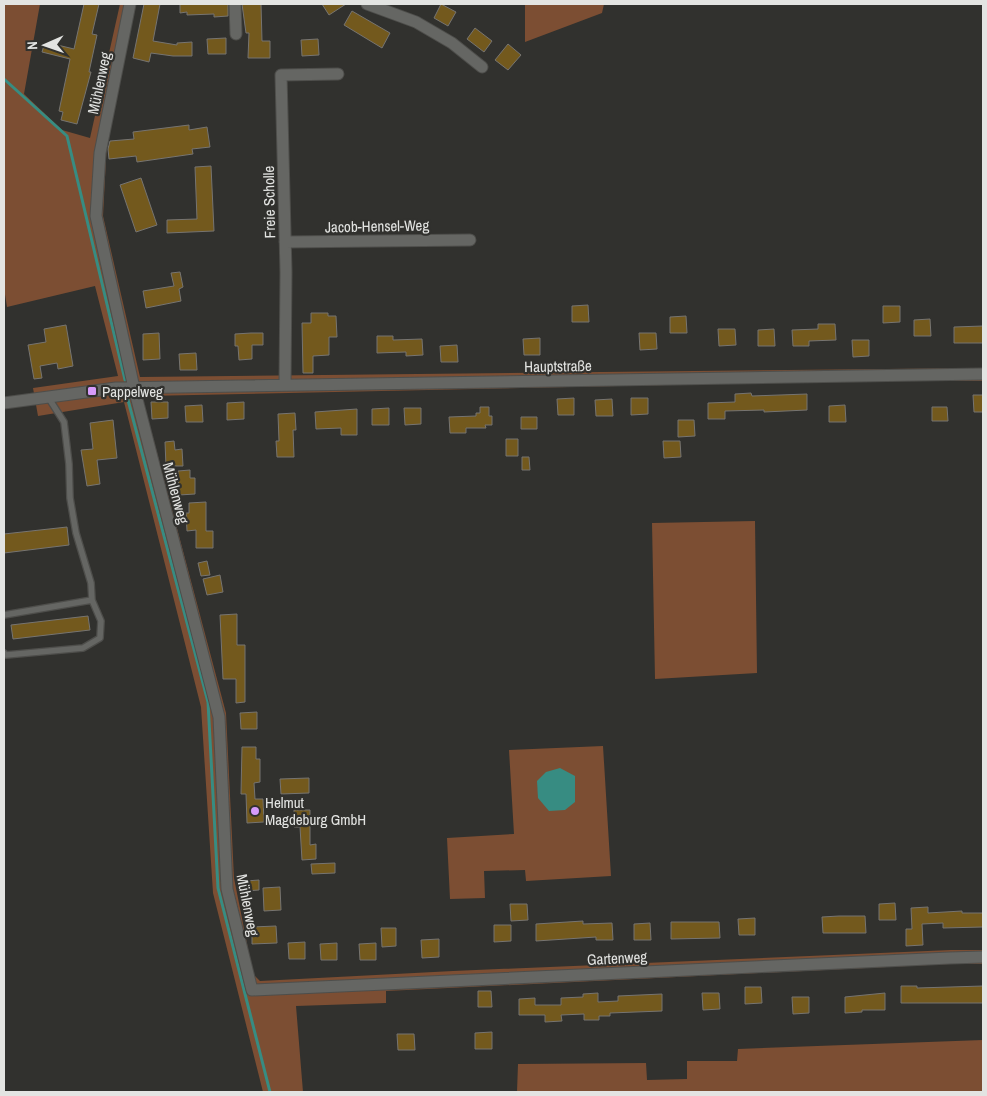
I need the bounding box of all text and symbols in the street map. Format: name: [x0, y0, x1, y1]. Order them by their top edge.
north arrow: [20, 20, 70, 70]
text: N: [23, 41, 41, 50]
street label: Mühlenweg: [82, 50, 116, 116]
street label: Freie Scholle: [258, 165, 280, 238]
street label: Jacob-Hensel-Weg: [325, 215, 430, 237]
street label: Hauptstraße: [524, 355, 592, 377]
place label: Pappelweg: [102, 381, 163, 402]
marker: Pappelweg: [86, 385, 98, 397]
street label: Mühlenweg: [158, 460, 194, 526]
place label: Helmut Magdeburg GmbH: [265, 792, 366, 830]
marker: Helmut Magdeburg GmbH: [249, 805, 261, 817]
street label: Mühlenweg: [232, 872, 264, 938]
street label: Gartenweg: [586, 946, 648, 970]

